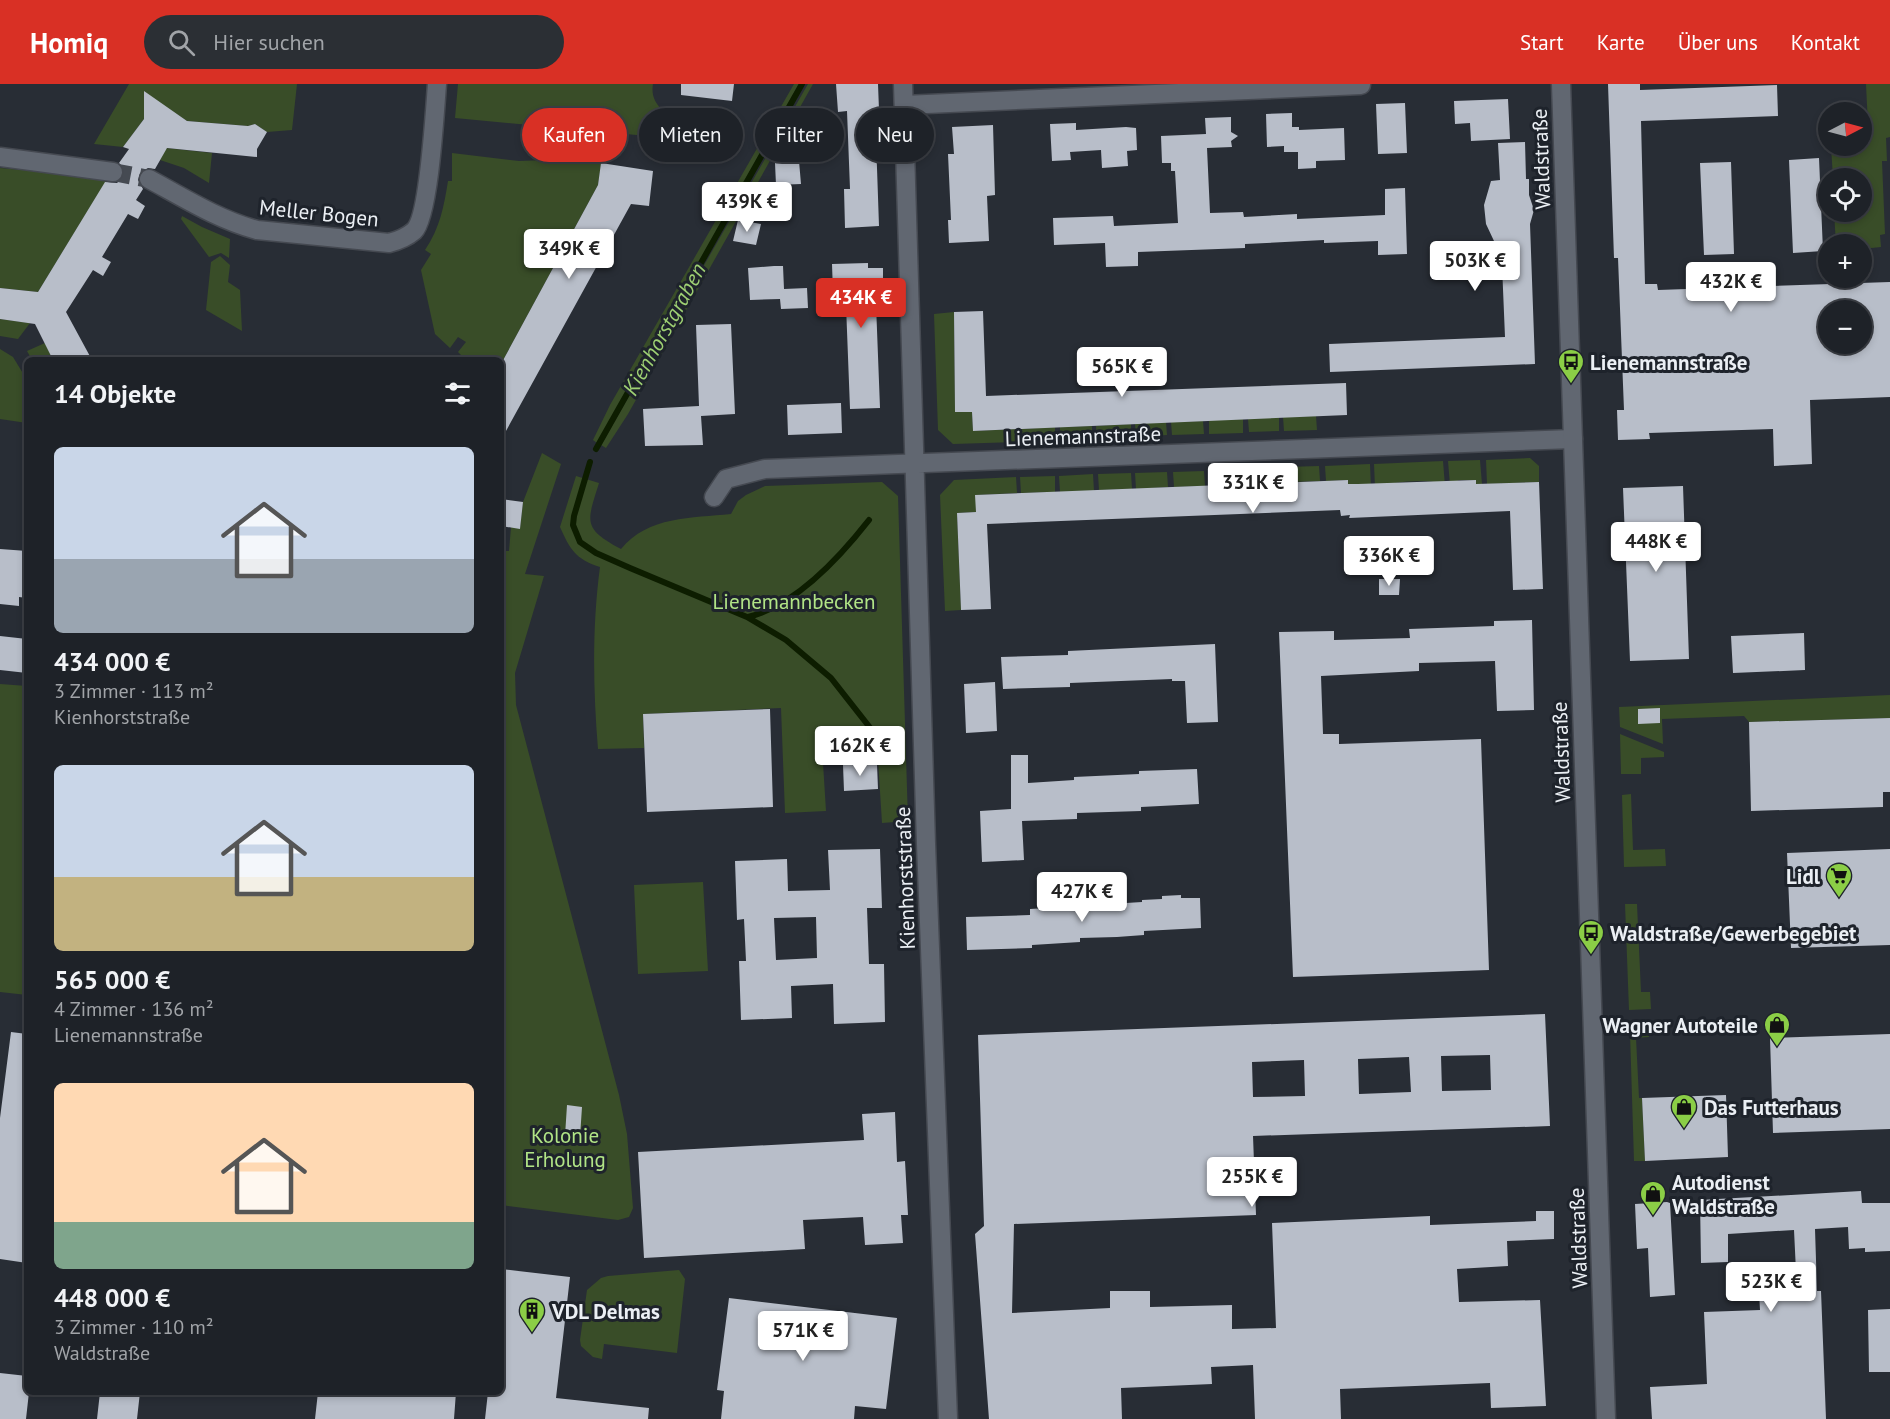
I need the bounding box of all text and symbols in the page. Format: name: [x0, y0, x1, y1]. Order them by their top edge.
search box: [144, 15, 564, 69]
text: Homiq: [30, 24, 108, 61]
icon: search: [165, 26, 198, 59]
text: Hier suchen: [213, 28, 325, 56]
text: Start: [1520, 29, 1564, 56]
text: Karte: [1597, 29, 1645, 56]
text: Über uns: [1678, 29, 1758, 56]
text: Kontakt: [1791, 29, 1860, 56]
north arrow: [1818, 102, 1872, 156]
map controls: [1818, 102, 1872, 354]
chip: Kaufen: [522, 108, 627, 162]
chip: Mieten: [639, 108, 743, 162]
chip: Filter: [755, 108, 844, 162]
chip: Neu: [856, 108, 934, 162]
street label: Waldstraße: [1526, 108, 1556, 210]
button: locate: [1818, 168, 1872, 222]
pin: 439K €: [698, 182, 796, 233]
text: 439K €: [716, 188, 778, 214]
street label: Meller Bogen: [258, 193, 380, 233]
pin: 349K €: [520, 229, 618, 280]
button: +: [1818, 234, 1872, 288]
text: 349K €: [538, 235, 600, 261]
pin: 503K €: [1426, 241, 1524, 292]
text: 503K €: [1444, 247, 1506, 273]
water label: Kienhorstgraben: [616, 258, 712, 400]
pin: 432K €: [1682, 262, 1780, 313]
text: 432K €: [1700, 268, 1762, 294]
pin: 434K €: [812, 278, 910, 329]
text: 434K €: [830, 284, 892, 310]
button: −: [1818, 300, 1872, 354]
pin: 565K €: [1073, 347, 1171, 398]
bus stop icon: Lienemannstraße: [1556, 347, 1586, 385]
place label: Lienemannstraße: [1590, 349, 1747, 376]
text: 565K €: [1091, 353, 1153, 379]
text: 14 Objekte: [54, 377, 176, 410]
icon: filters: [441, 377, 474, 410]
street label: Lienemannstraße: [1004, 420, 1162, 452]
pin: 331K €: [1204, 463, 1302, 514]
text: 331K €: [1222, 469, 1284, 495]
icon: home: [210, 486, 318, 594]
pin: 448K €: [1607, 522, 1705, 573]
text: 448K €: [1625, 528, 1687, 554]
pin: 336K €: [1340, 536, 1438, 587]
text: 336K €: [1358, 542, 1420, 568]
park label: Lienemannbecken: [713, 588, 875, 615]
text: 434 000 €: [54, 645, 170, 678]
text: 3 Zimmer · 113 m²: [54, 678, 214, 704]
street label: Waldstraße: [1546, 701, 1576, 803]
text: Kienhorststraße: [54, 704, 190, 730]
pin: 162K €: [811, 726, 909, 777]
text: 162K €: [829, 732, 891, 758]
icon: home: [210, 804, 318, 912]
street label: Kienhorststraße: [889, 806, 921, 950]
supermarket icon: Lidl: [1824, 861, 1854, 899]
place label: Lidl: [1786, 863, 1821, 890]
pin: 427K €: [1033, 872, 1131, 923]
text: 427K €: [1051, 878, 1113, 904]
bus stop icon: Waldstraße/Gewerbegebiet: [1576, 918, 1606, 956]
place label: Waldstraße/Gewerbegebiet: [1610, 920, 1857, 947]
text: 565 000 €: [54, 963, 170, 996]
text: 4 Zimmer · 136 m²: [54, 996, 214, 1022]
shop icon: Wagner Autoteile: [1762, 1010, 1792, 1048]
place label: Wagner Autoteile: [1602, 1012, 1758, 1039]
text: Lienemannstraße: [54, 1022, 203, 1048]
shop icon: Das Futterhaus: [1669, 1092, 1699, 1130]
place label: Das Futterhaus: [1704, 1094, 1839, 1121]
icon: home: [210, 1122, 318, 1230]
park label: Kolonie Erholung: [524, 1122, 606, 1173]
pin: 255K €: [1203, 1157, 1301, 1208]
text: 255K €: [1221, 1163, 1283, 1189]
place label: Autodienst Waldstraße: [1672, 1169, 1775, 1220]
shop icon: Autodienst Waldstraße: [1638, 1179, 1668, 1217]
street label: Waldstraße: [1563, 1187, 1593, 1289]
pin: 523K €: [1722, 1262, 1820, 1313]
text: 523K €: [1740, 1268, 1802, 1294]
text: 448 000 €: [54, 1281, 170, 1314]
building icon: VDL Delmas: [517, 1296, 547, 1334]
place label: VDL Delmas: [551, 1298, 660, 1325]
pin: 571K €: [754, 1311, 852, 1362]
text: 3 Zimmer · 110 m²: [54, 1314, 214, 1340]
text: 571K €: [772, 1317, 834, 1343]
text: Waldstraße: [54, 1340, 150, 1366]

